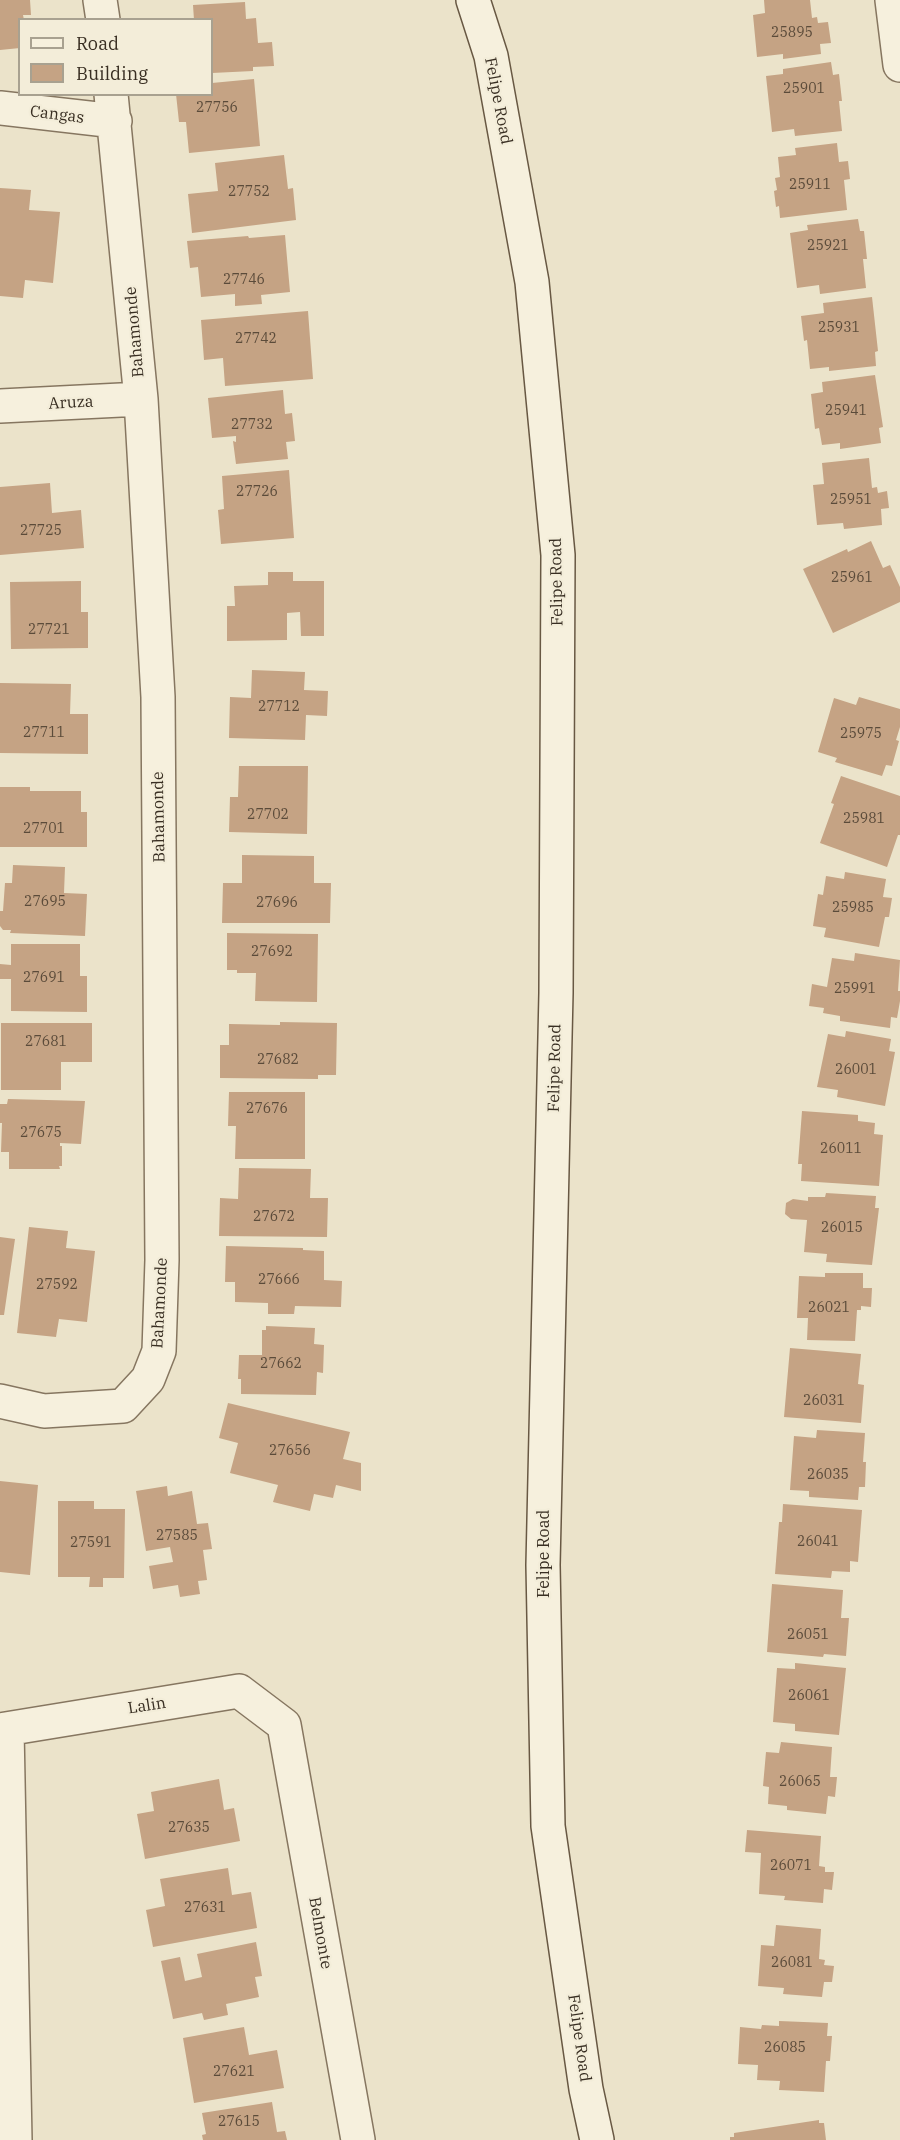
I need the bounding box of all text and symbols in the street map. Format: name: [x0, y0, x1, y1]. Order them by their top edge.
legend: [18, 18, 213, 96]
house number: 25895: [771, 25, 813, 41]
text: Road: [76, 32, 119, 55]
street label: Felipe Road: [480, 56, 516, 146]
text: Building: [76, 62, 148, 85]
house number: 25901: [783, 81, 825, 97]
house number: 27756: [196, 100, 238, 116]
street label: Cangas: [29, 102, 85, 128]
house number: 25911: [789, 177, 831, 193]
house number: 27752: [228, 184, 270, 200]
house number: 25921: [807, 238, 849, 254]
house number: 27746: [223, 272, 265, 288]
street label: Bahamonde: [121, 286, 149, 378]
house number: 25931: [818, 320, 860, 336]
house number: 27742: [235, 331, 277, 347]
street label: Aruza: [48, 392, 94, 414]
house number: 25941: [825, 403, 867, 419]
house number: 27732: [231, 417, 273, 433]
house number: 27726: [236, 484, 278, 500]
house number: 25951: [830, 492, 872, 508]
house number: 27725: [20, 523, 62, 539]
street label: Felipe Road: [547, 538, 567, 626]
house number: 25961: [831, 570, 873, 586]
house number: 27721: [28, 622, 70, 638]
house number: 27712: [258, 699, 300, 715]
house number: 27711: [23, 725, 65, 741]
house number: 25975: [840, 726, 882, 742]
street label: Bahamonde: [149, 771, 169, 863]
house number: 27702: [247, 807, 289, 823]
house number: 25981: [843, 811, 885, 827]
house number: 27701: [23, 821, 65, 837]
house number: 27695: [24, 894, 66, 910]
house number: 27696: [256, 895, 298, 911]
house number: 25985: [832, 900, 874, 916]
house number: 27692: [251, 944, 293, 960]
house number: 27691: [23, 970, 65, 986]
house number: 25991: [834, 981, 876, 997]
street label: Felipe Road: [545, 1024, 565, 1112]
house number: 27681: [25, 1034, 67, 1050]
house number: 27682: [257, 1052, 299, 1068]
house number: 26001: [835, 1062, 877, 1078]
house number: 27676: [246, 1101, 288, 1117]
house number: 27675: [20, 1125, 62, 1141]
house number: 26011: [820, 1141, 862, 1157]
house number: 27672: [253, 1209, 295, 1225]
house number: 26015: [821, 1220, 863, 1236]
street label: Bahamonde: [148, 1257, 172, 1349]
house number: 27666: [258, 1272, 300, 1288]
house number: 27592: [36, 1277, 78, 1293]
house number: 26021: [808, 1300, 850, 1316]
house number: 27662: [260, 1356, 302, 1372]
house number: 26031: [803, 1393, 845, 1409]
house number: 27656: [269, 1443, 311, 1459]
house number: 26035: [807, 1467, 849, 1483]
street label: Felipe Road: [534, 1510, 554, 1598]
house number: 27585: [156, 1528, 198, 1544]
house number: 26041: [797, 1534, 839, 1550]
house number: 27591: [70, 1535, 112, 1551]
house number: 26051: [787, 1627, 829, 1643]
house number: 26061: [788, 1688, 830, 1704]
street label: Lalin: [127, 1694, 167, 1718]
house number: 26065: [779, 1774, 821, 1790]
house number: 27635: [168, 1820, 210, 1836]
house number: 26071: [770, 1858, 812, 1874]
street label: Belmonte: [304, 1895, 336, 1971]
house number: 27631: [184, 1900, 226, 1916]
house number: 26081: [771, 1955, 813, 1971]
street label: Felipe Road: [563, 1993, 595, 2083]
house number: 26085: [764, 2040, 806, 2056]
house number: 27621: [213, 2064, 255, 2080]
house number: 27615: [218, 2114, 260, 2130]

